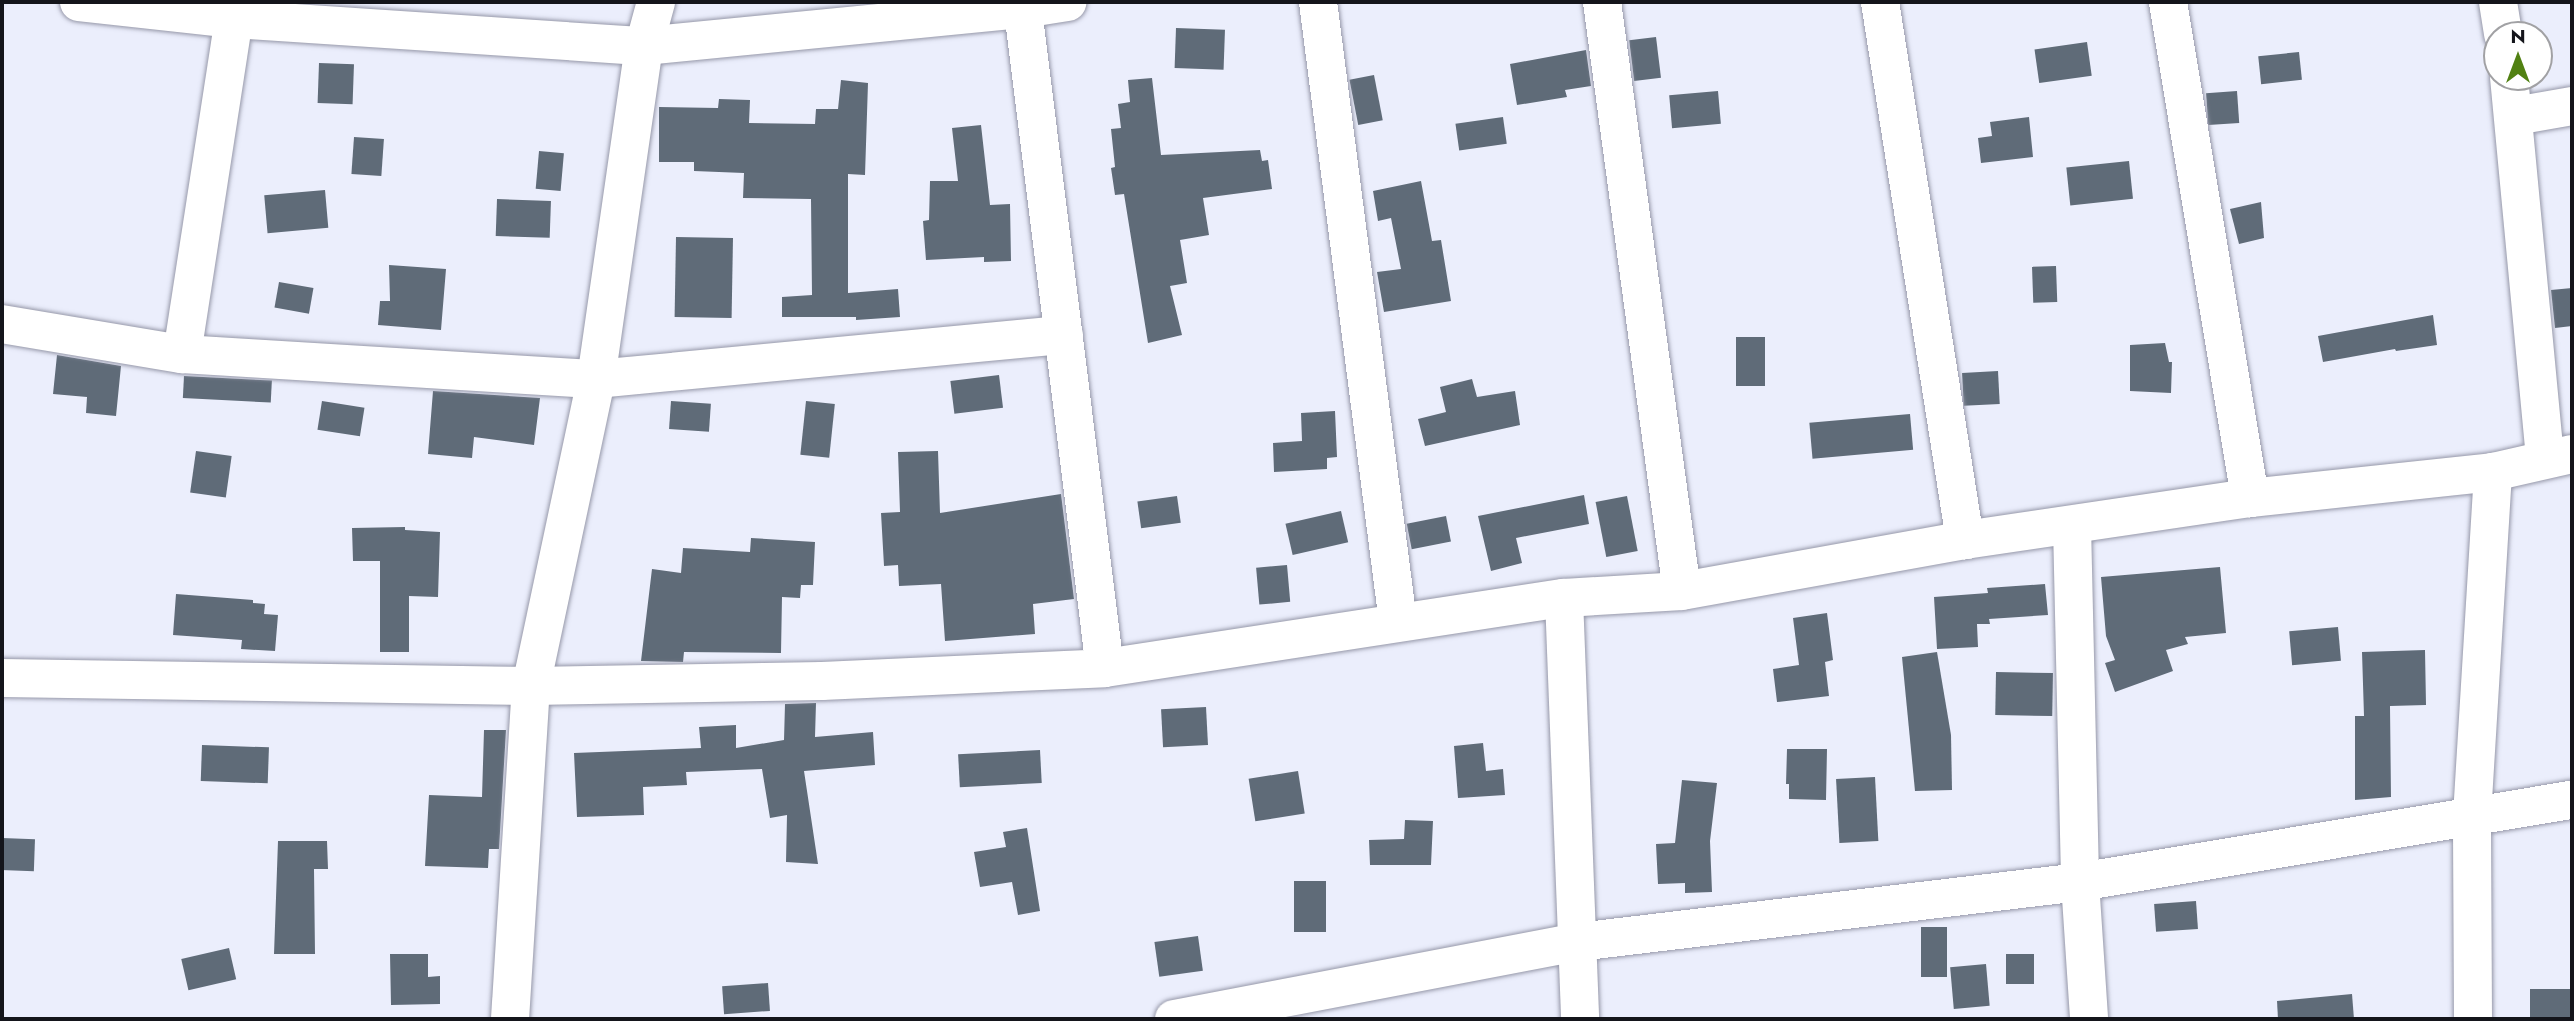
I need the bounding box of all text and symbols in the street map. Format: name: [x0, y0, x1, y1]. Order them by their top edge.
north arrow: [2483, 21, 2553, 91]
text: N: [2510, 23, 2526, 50]

